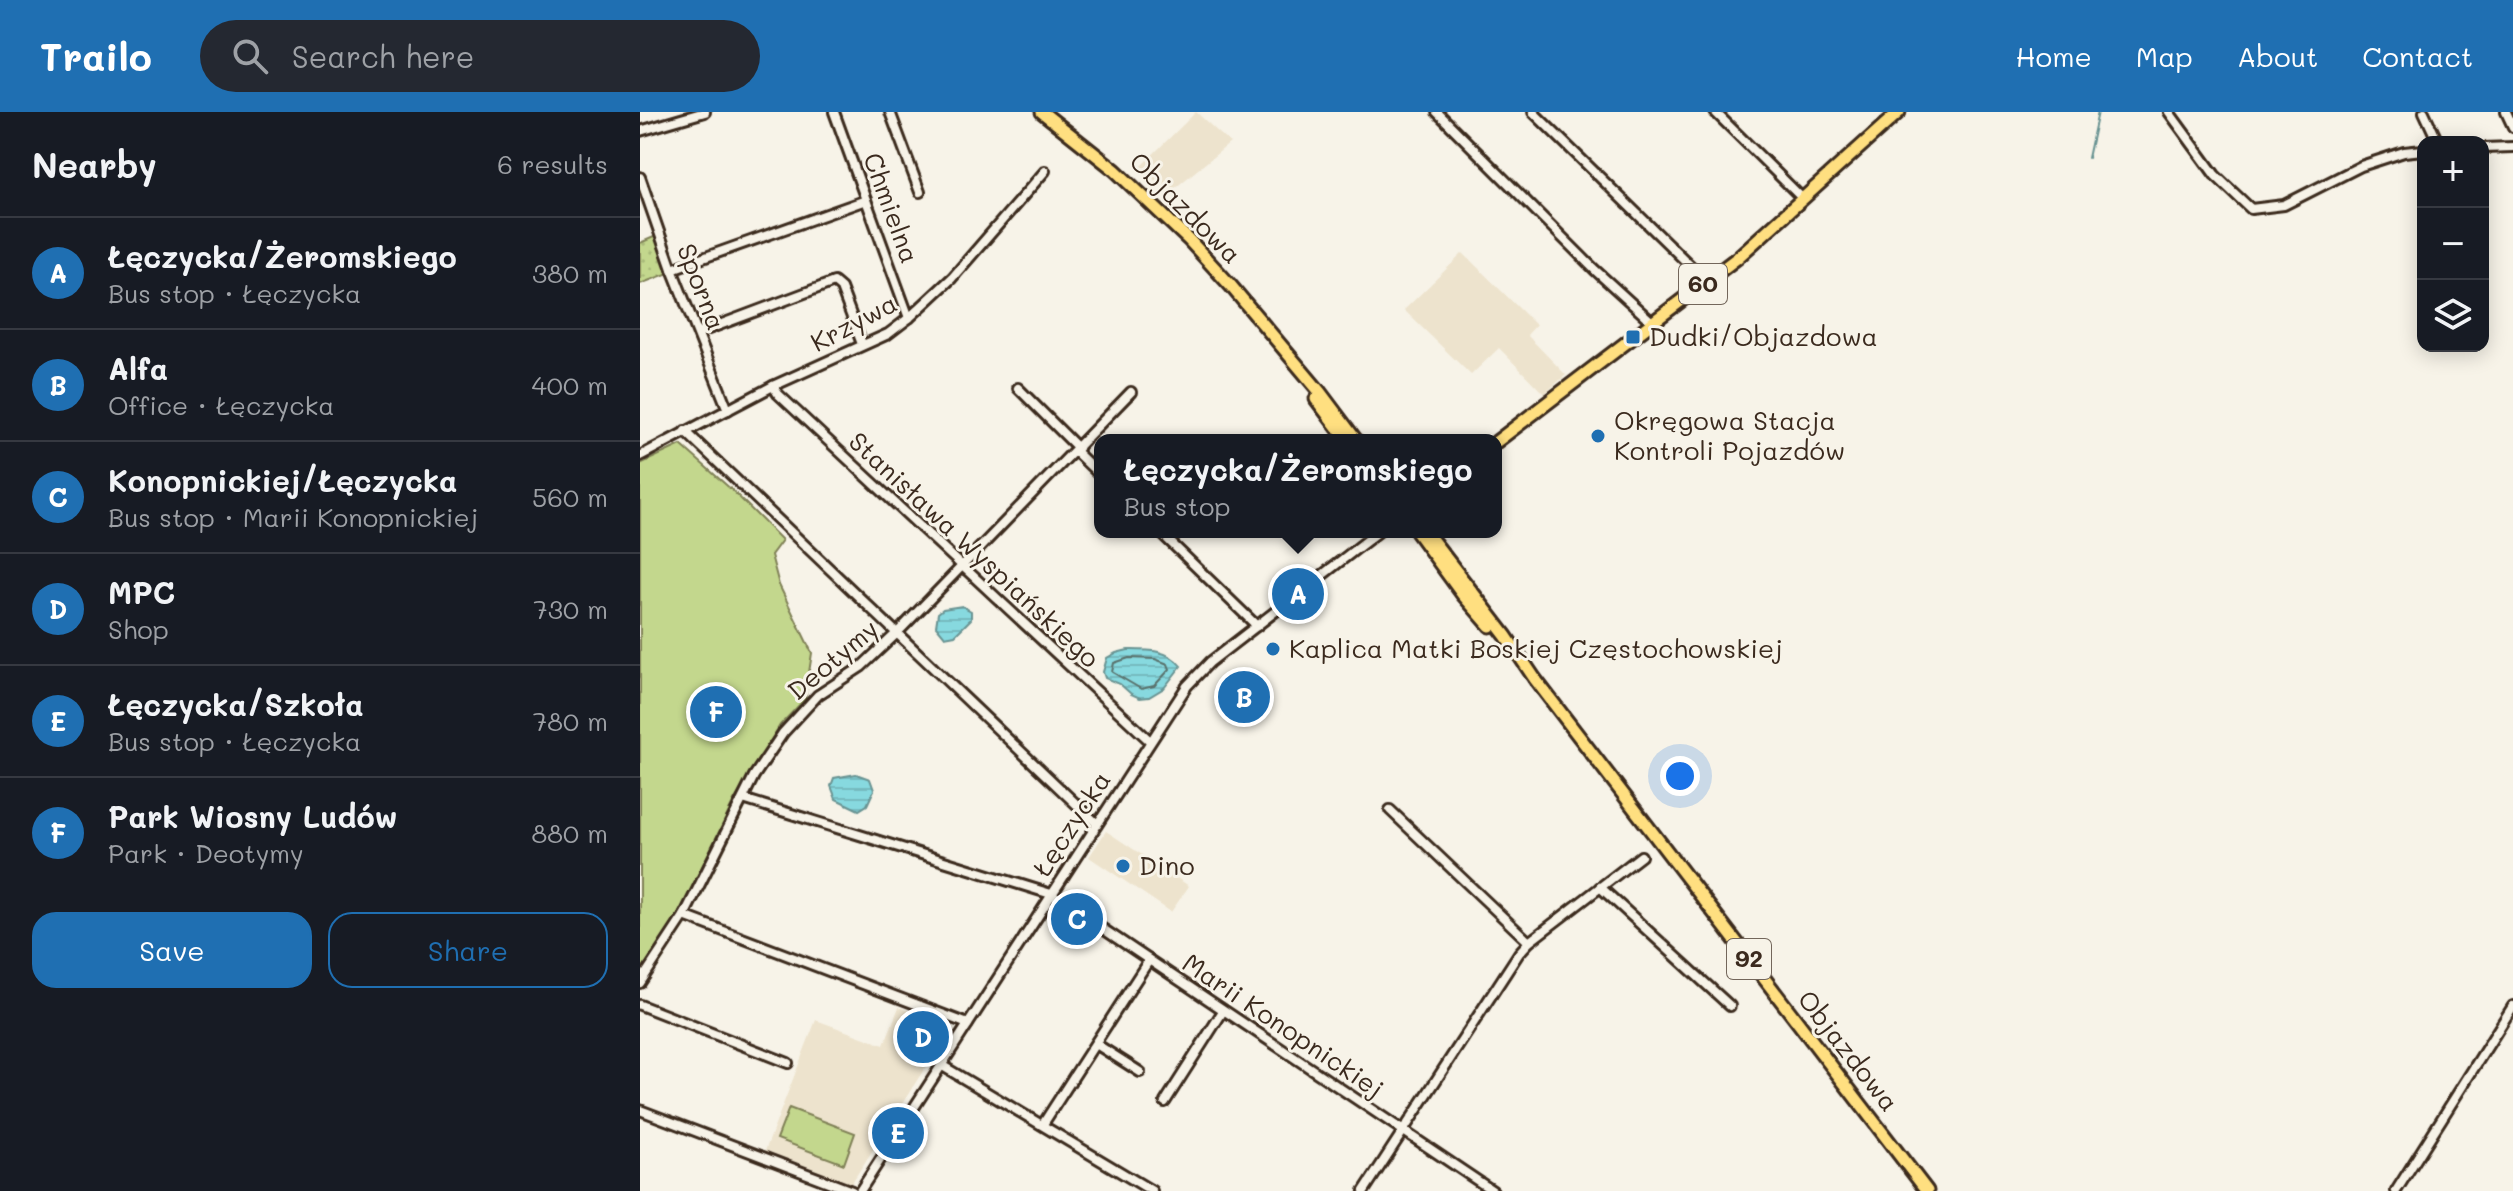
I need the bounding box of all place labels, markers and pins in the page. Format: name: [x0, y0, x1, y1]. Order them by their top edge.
place label: Dudki/Objazdowa: [1649, 319, 1878, 353]
marker: Dudki/Objazdowa: [1624, 328, 1642, 346]
place label: Okręgowa Stacja Kontroli Pojazdów: [1614, 403, 1845, 467]
marker: Okręgowa Stacja Kontroli Pojazdów: [1589, 427, 1607, 445]
pin: A: [1272, 564, 1324, 624]
place label: Kaplica Matki Boskiej Częstochowskiej: [1289, 631, 1783, 665]
marker: Kaplica Matki Boskiej Częstochowskiej: [1264, 640, 1282, 658]
pin: B: [1218, 667, 1270, 727]
pin: F: [690, 682, 742, 742]
place label: Dino: [1139, 848, 1195, 882]
marker: Dino: [1114, 857, 1132, 875]
pin: C: [1051, 889, 1103, 949]
pin: D: [897, 1007, 949, 1067]
pin: E: [872, 1103, 924, 1163]

